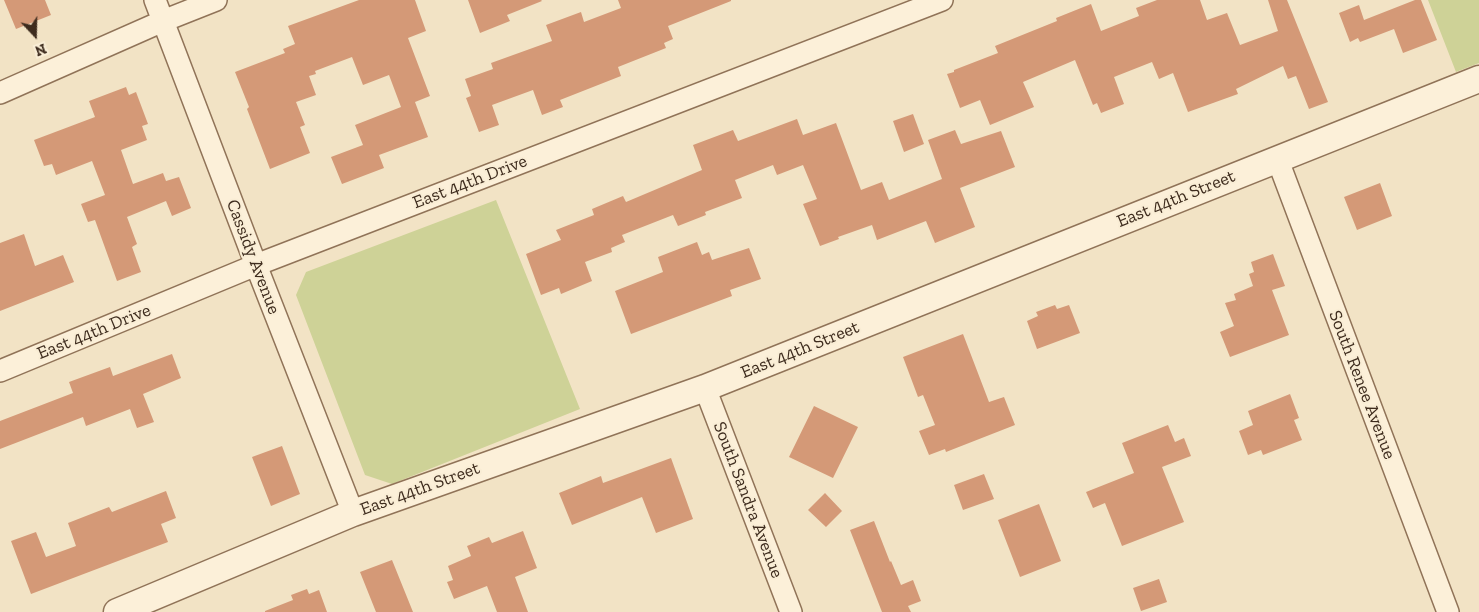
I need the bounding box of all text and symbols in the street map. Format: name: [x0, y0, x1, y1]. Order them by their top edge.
north arrow: [10, 10, 60, 60]
text: N: [33, 40, 49, 59]
street label: East 44th Drive: [410, 150, 530, 214]
street label: East 44th Street: [1114, 165, 1238, 233]
street label: Cassidy Avenue: [221, 197, 285, 317]
street label: East 44th Drive: [34, 299, 154, 365]
street label: South Renee Avenue: [1324, 308, 1400, 462]
street label: East 44th Street: [738, 316, 862, 384]
street label: South Sandra Avenue: [708, 419, 788, 581]
street label: East 44th Street: [357, 457, 483, 521]

